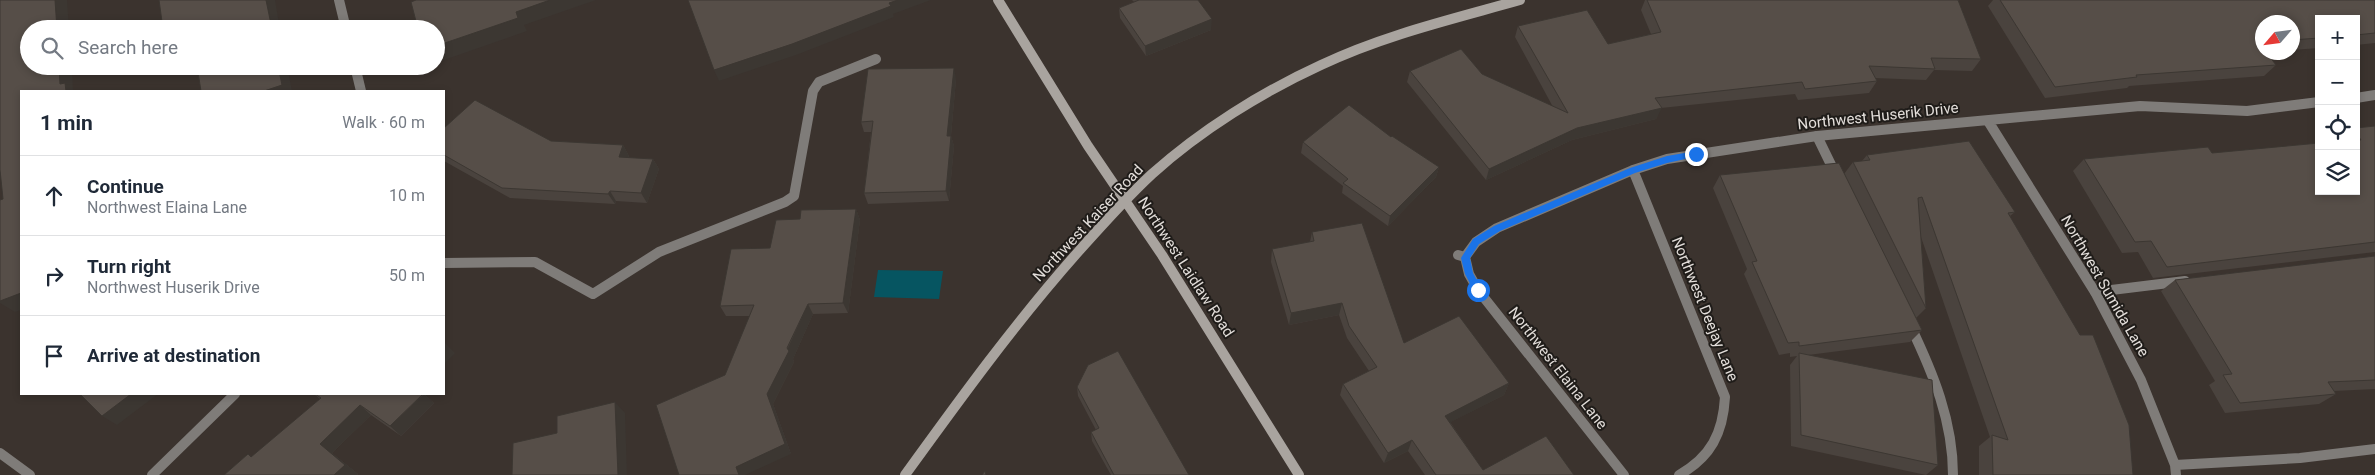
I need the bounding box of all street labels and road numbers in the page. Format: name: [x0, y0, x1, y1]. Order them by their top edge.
street label: Northwest Huserik Drive: [1797, 99, 1959, 133]
street label: Northwest Kaiser Road: [1029, 161, 1147, 285]
street label: Northwest Laidlaw Road: [1134, 194, 1238, 340]
street label: Northwest Sumida Lane: [2057, 212, 2153, 360]
street label: Northwest Deejay Lane: [1668, 234, 1742, 384]
street label: Northwest Elaina Lane: [1505, 303, 1611, 433]

